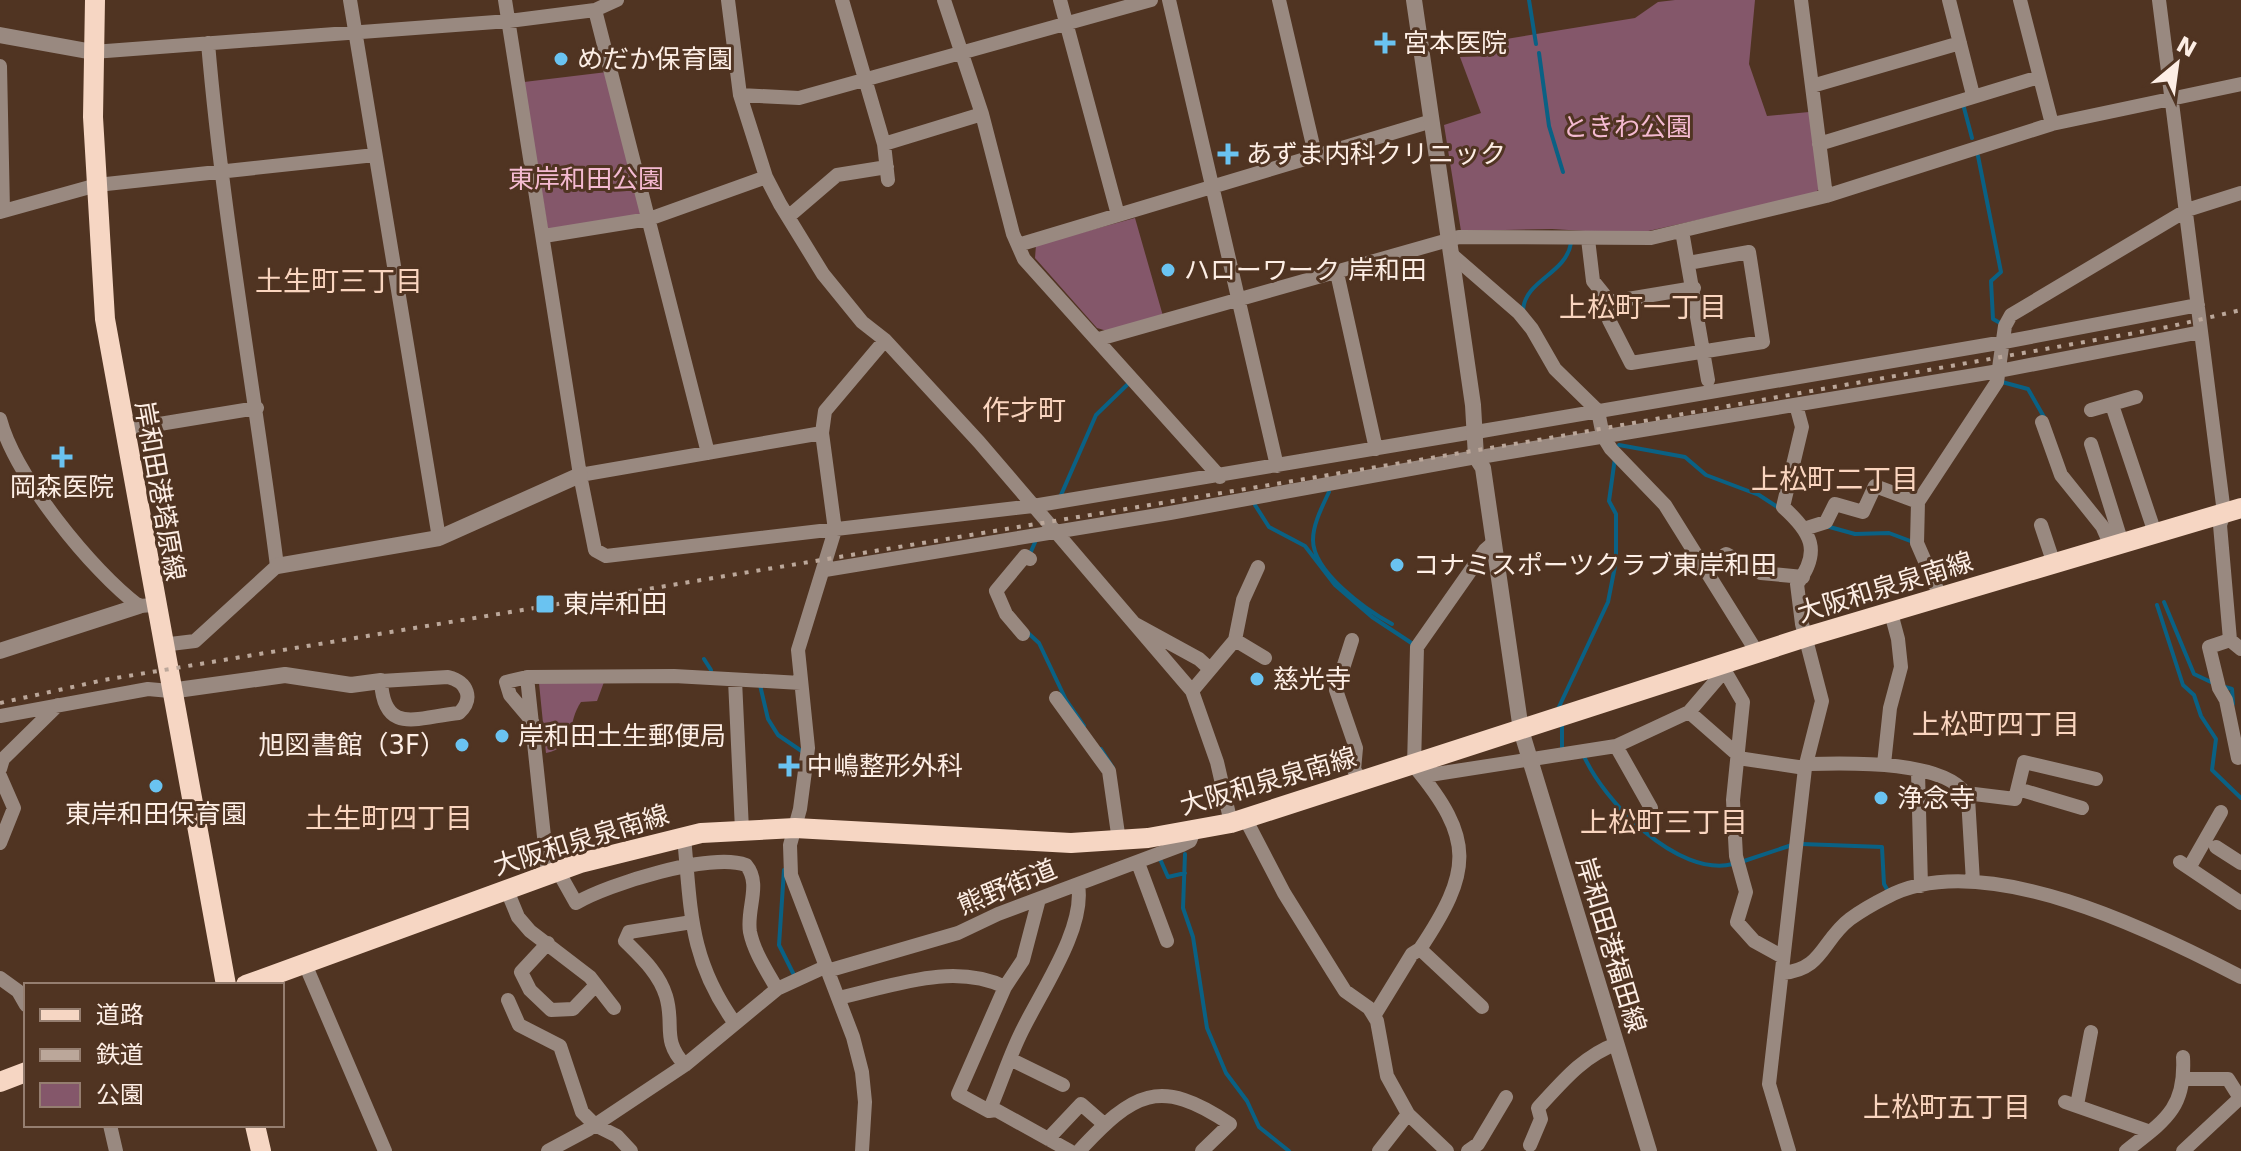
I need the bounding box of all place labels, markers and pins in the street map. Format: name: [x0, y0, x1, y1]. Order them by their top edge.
place label: 宮本医院: [1403, 28, 1507, 58]
marker: 宮本医院: [1374, 32, 1396, 54]
place label: めだか保育園: [577, 44, 733, 74]
marker: めだか保育園: [552, 50, 570, 68]
place label: あずま内科クリニック: [1246, 139, 1506, 169]
marker: あずま内科クリニック: [1217, 143, 1239, 165]
place label: ハローワーク 岸和田: [1184, 255, 1426, 285]
marker: ハローワーク 岸和田: [1159, 261, 1177, 279]
marker: 岡森医院: [51, 446, 73, 468]
place label: 岡森医院: [10, 472, 114, 502]
place label: コナミスポーツクラブ東岸和田: [1413, 550, 1776, 580]
marker: コナミスポーツクラブ東岸和田: [1388, 556, 1406, 574]
place label: 東岸和田: [563, 589, 667, 619]
marker: 東岸和田: [534, 593, 556, 615]
place label: 慈光寺: [1273, 664, 1351, 694]
marker: 慈光寺: [1248, 670, 1266, 688]
place label: 岸和田土生郵便局: [518, 721, 726, 751]
marker: 岸和田土生郵便局: [493, 727, 511, 745]
place label: 旭図書館（3F）: [259, 730, 446, 760]
marker: 旭図書館（3F）: [453, 736, 471, 754]
place label: 中嶋整形外科: [807, 751, 963, 781]
marker: 中嶋整形外科: [778, 755, 800, 777]
marker: 東岸和田保育園: [147, 777, 165, 795]
place label: 浄念寺: [1897, 783, 1975, 813]
marker: 浄念寺: [1872, 789, 1890, 807]
place label: 東岸和田保育園: [65, 799, 247, 829]

